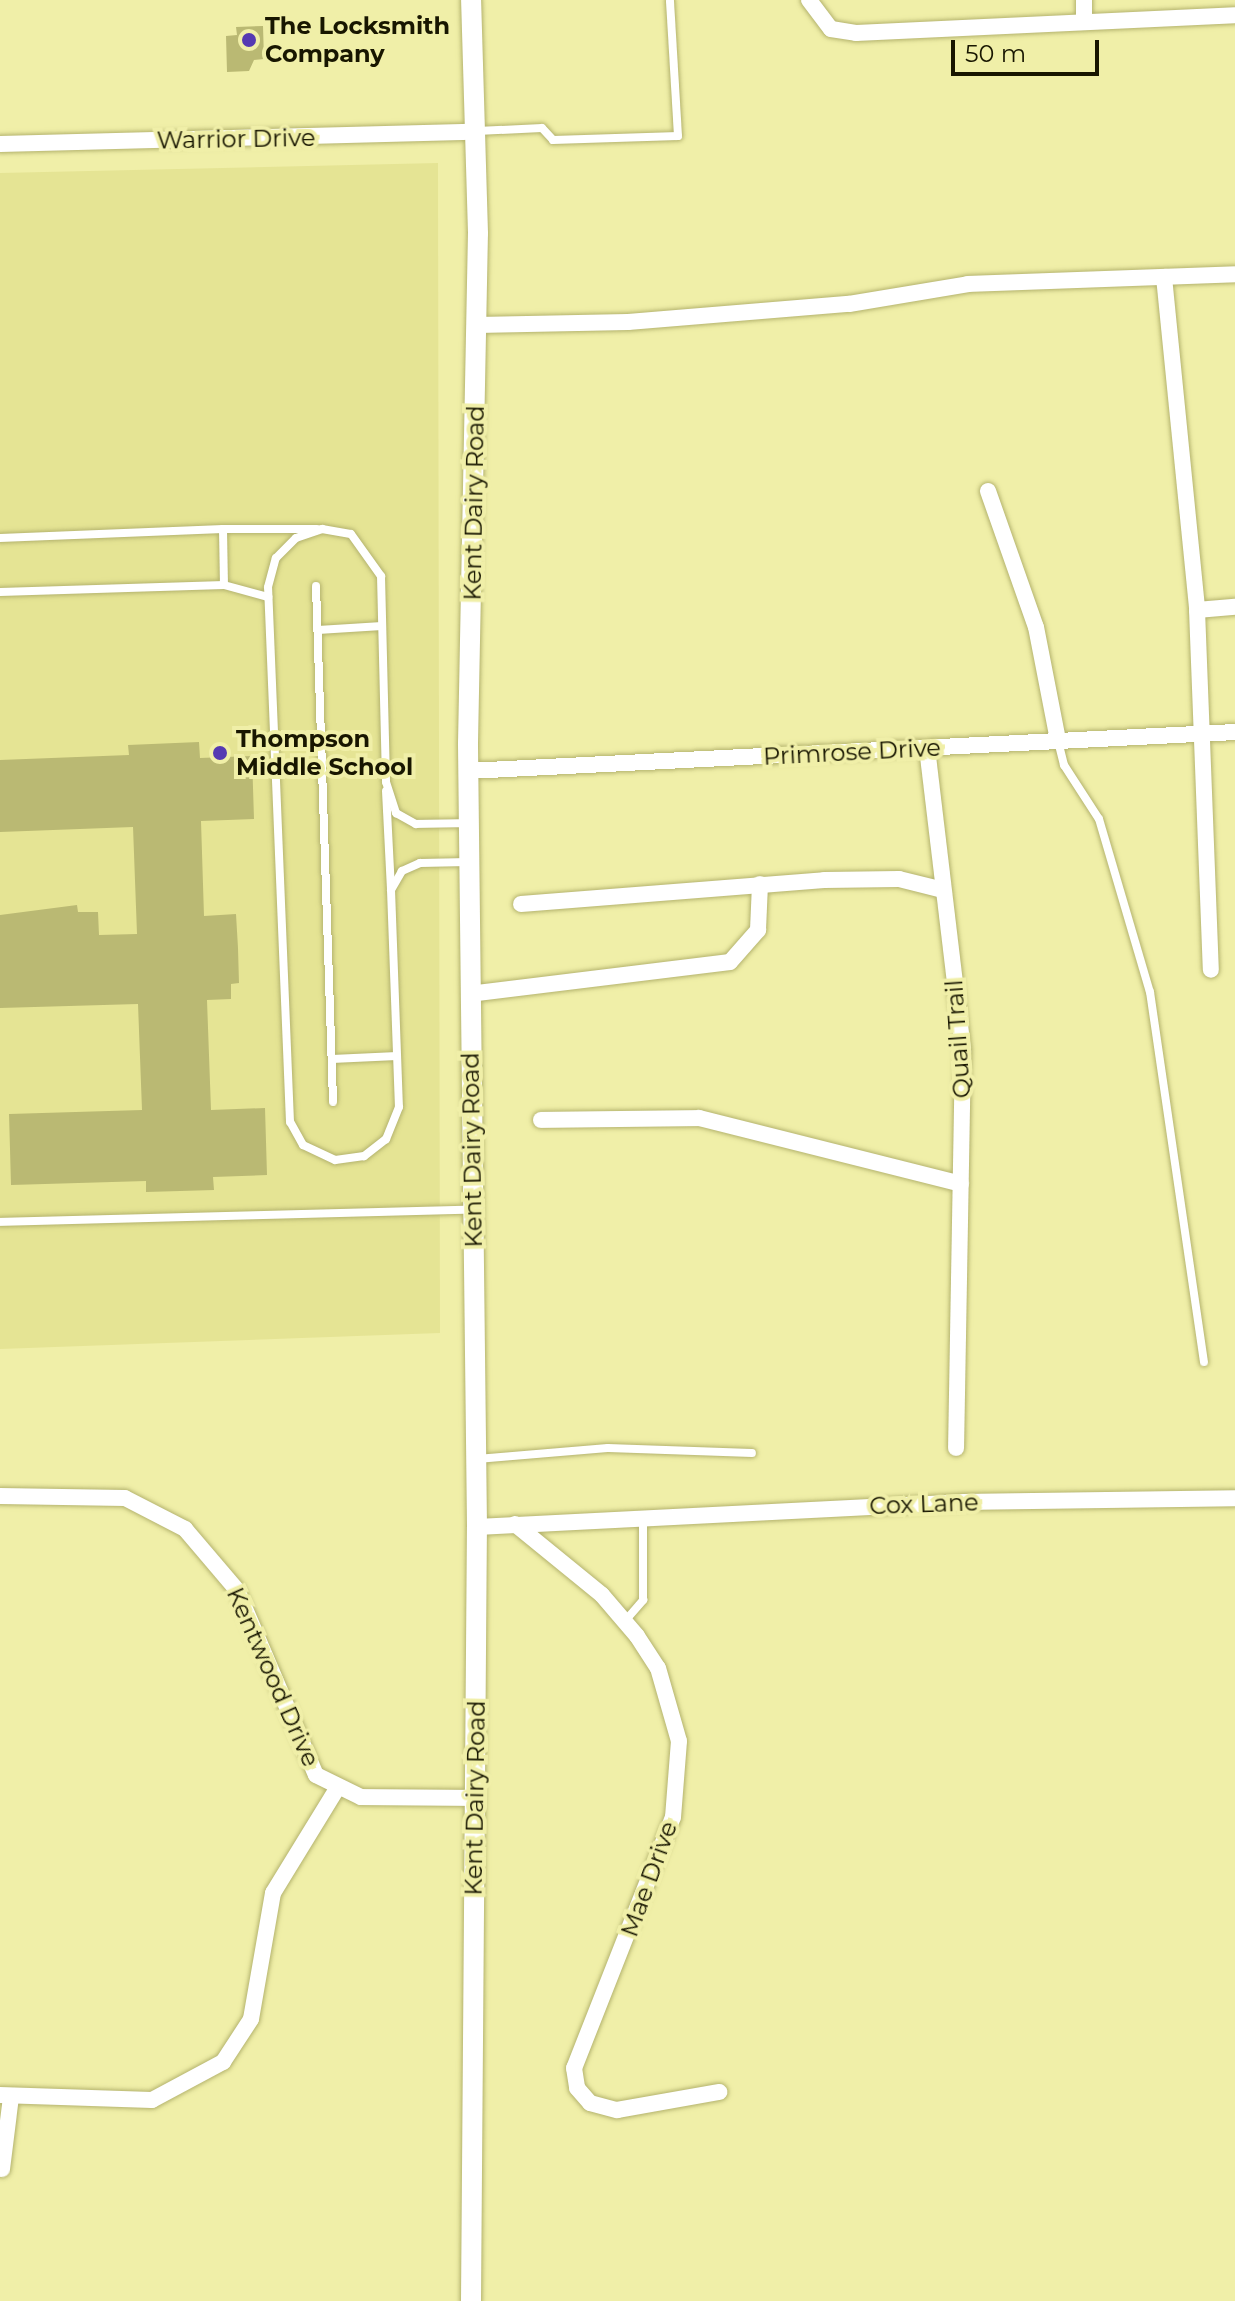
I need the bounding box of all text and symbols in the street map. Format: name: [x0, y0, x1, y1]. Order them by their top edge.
place label: The Locksmith Company: [265, 12, 450, 68]
scale bar: [955, 24, 1103, 74]
marker: The Locksmith Company: [240, 31, 258, 49]
text: 50 m: [965, 39, 1026, 68]
street label: Warrior Drive: [156, 123, 316, 155]
street label: Kent Dairy Road: [458, 405, 490, 601]
place label: Thompson Middle School: [236, 725, 413, 781]
street label: Primrose Drive: [762, 733, 942, 771]
marker: Thompson Middle School: [211, 744, 229, 762]
street label: Quail Trail: [939, 979, 977, 1099]
street label: Kent Dairy Road: [456, 1052, 488, 1248]
street label: Cox Lane: [869, 1488, 979, 1520]
street label: Kentwood Drive: [221, 1583, 325, 1771]
street label: Kent Dairy Road: [459, 1700, 491, 1896]
street label: Mae Drive: [615, 1817, 683, 1941]

